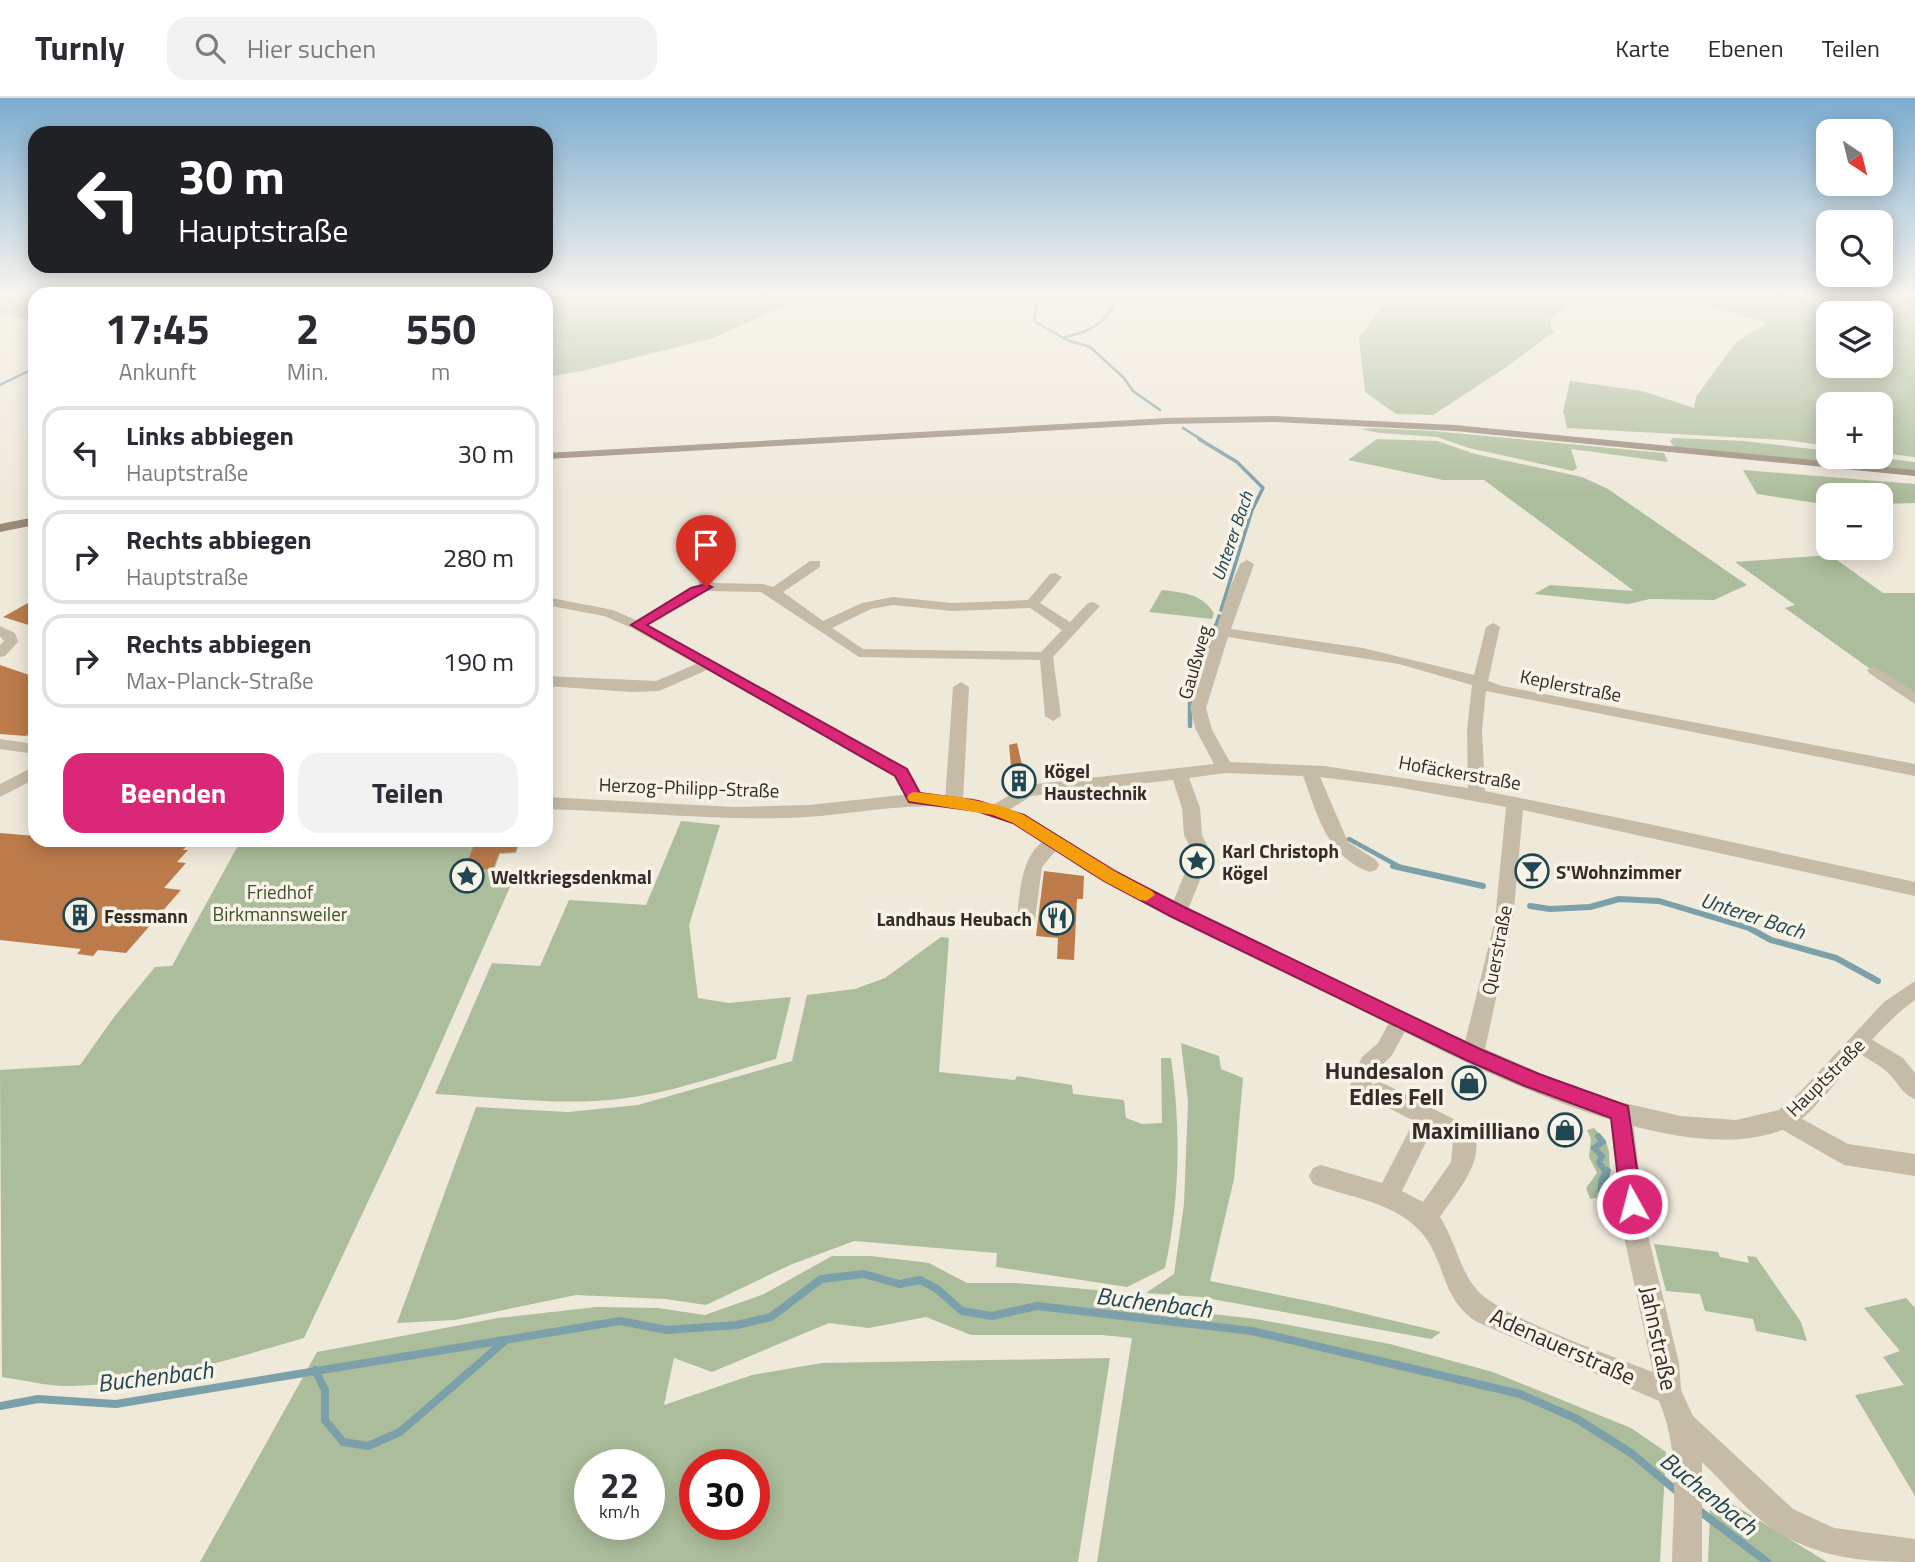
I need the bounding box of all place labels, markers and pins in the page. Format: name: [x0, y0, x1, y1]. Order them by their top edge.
pin: [676, 515, 736, 587]
place label: Kögel Haustechnik: [1044, 756, 1147, 807]
building icon: Kögel Haustechnik: [1000, 762, 1038, 800]
place label: Karl Christoph Kögel: [1222, 836, 1339, 887]
place icon: Karl Christoph Kögel: [1178, 842, 1216, 880]
bar icon: S'Wohnzimmer: [1513, 852, 1551, 890]
place icon: Weltkriegsdenkmal: [448, 857, 486, 895]
place label: S'Wohnzimmer: [1556, 857, 1681, 886]
place label: Weltkriegsdenkmal: [491, 862, 652, 891]
building icon: Fessmann: [61, 896, 99, 934]
restaurant icon: Landhaus Heubach: [1038, 899, 1076, 937]
place label: Fessmann: [104, 901, 188, 930]
place label: Landhaus Heubach: [877, 904, 1032, 933]
place label: Hundesalon Edles Fell: [1325, 1053, 1444, 1114]
shop icon: Hundesalon Edles Fell: [1450, 1064, 1488, 1102]
shop icon: Maximilliano: [1546, 1111, 1584, 1149]
place label: Maximilliano: [1411, 1113, 1540, 1148]

